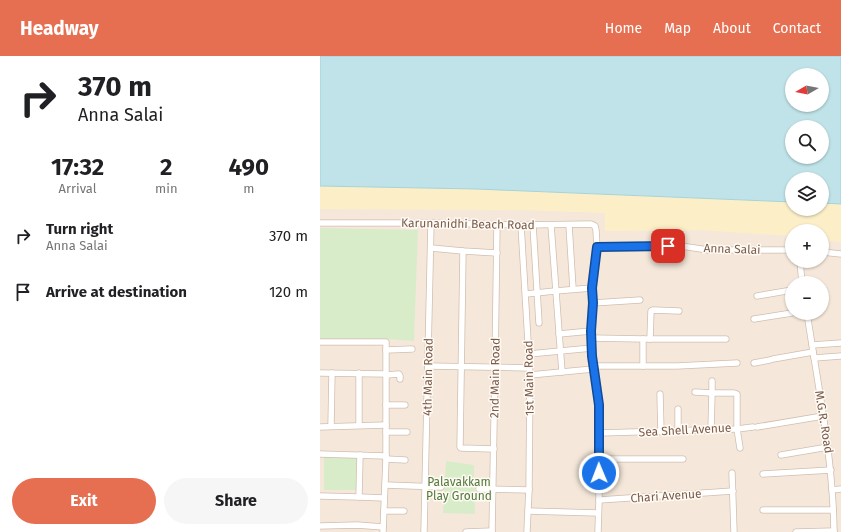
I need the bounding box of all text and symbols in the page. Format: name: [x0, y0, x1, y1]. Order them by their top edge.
text: Headway: [20, 17, 99, 40]
text: Home: [605, 20, 642, 37]
text: Map: [664, 20, 691, 37]
text: About: [713, 20, 751, 37]
text: Contact: [773, 20, 821, 37]
north arrow: [785, 68, 829, 112]
map controls: [785, 68, 829, 320]
text: 370 m: [78, 70, 152, 103]
icon: right: [12, 72, 64, 124]
text: Anna Salai: [78, 104, 163, 126]
button: search: [785, 120, 829, 164]
text: 17:32: [51, 153, 104, 181]
text: 2: [160, 153, 173, 181]
text: 490: [228, 153, 269, 181]
button: layers: [785, 172, 829, 216]
text: Arrival: [58, 181, 97, 196]
text: min: [155, 181, 178, 196]
text: m: [243, 181, 254, 196]
street label: Karunanidhi Beach Road: [401, 216, 535, 232]
text: Turn right: [46, 220, 113, 238]
button: +: [785, 224, 829, 268]
icon: right: [12, 225, 34, 247]
text: 370 m: [269, 227, 308, 245]
pin: [651, 229, 685, 263]
icon: arrive: [657, 235, 679, 257]
text: Anna Salai: [46, 238, 108, 253]
street label: Anna Salai: [703, 241, 761, 257]
button: −: [785, 276, 829, 320]
icon: arrive: [12, 281, 34, 303]
text: Arrive at destination: [46, 283, 187, 301]
text: 120 m: [269, 283, 308, 301]
street label: 4th Main Road: [420, 338, 436, 416]
street label: 2nd Main Road: [487, 338, 503, 418]
street label: 1st Main Road: [521, 340, 537, 416]
street label: M.G.R. Road: [812, 390, 836, 454]
street label: Sea Shell Avenue: [638, 421, 732, 439]
position arrow: [578, 452, 620, 494]
park label: Palavakkam Play Ground: [426, 475, 492, 503]
button: Exit: [12, 478, 156, 524]
button: Share: [164, 478, 308, 524]
street label: Chari Avenue: [630, 487, 702, 505]

